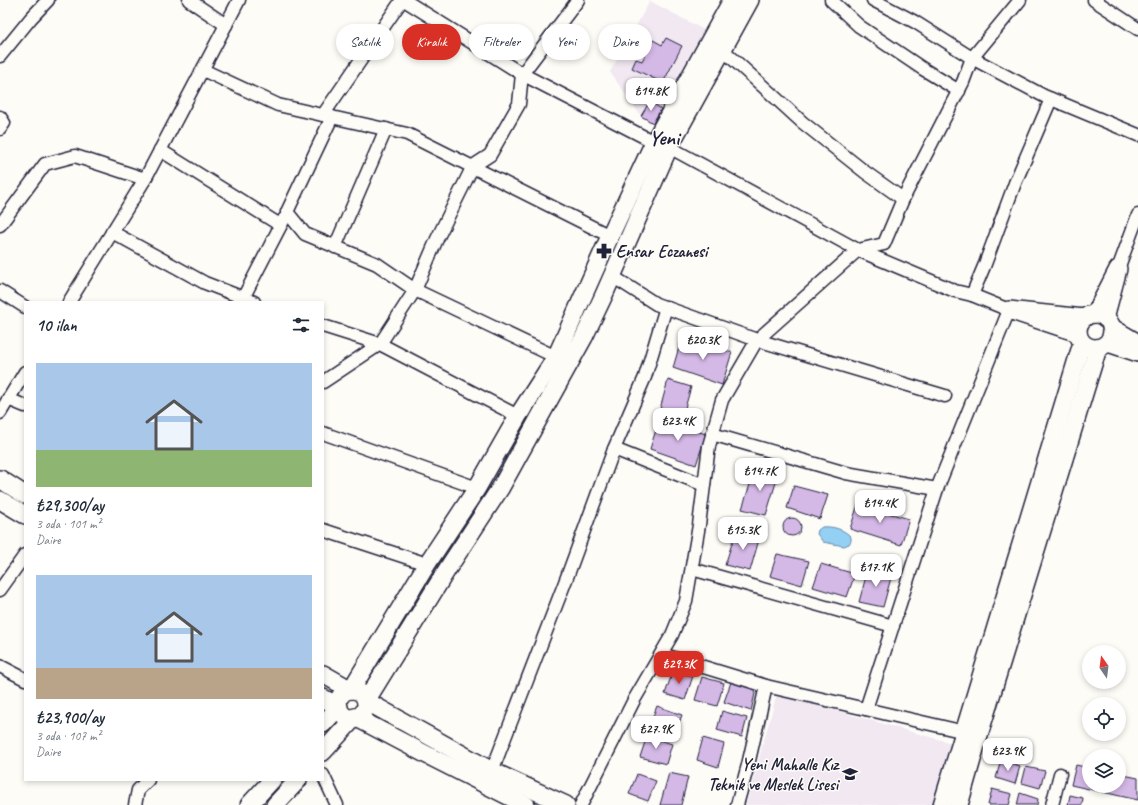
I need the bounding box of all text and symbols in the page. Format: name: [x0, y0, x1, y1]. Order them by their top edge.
chip: Satılık: [336, 24, 394, 60]
chip: Kiralık: [402, 24, 461, 60]
chip: Filtreler: [469, 24, 534, 60]
chip: Yeni: [542, 24, 590, 60]
chip: Daire: [598, 24, 652, 60]
pin: ₺14.8K: [618, 78, 684, 112]
text: ₺14.8K: [635, 83, 667, 99]
district label: Yeni: [649, 125, 682, 151]
place label: Ensar Eczanesi: [616, 241, 710, 262]
pharmacy icon: Ensar Eczanesi: [595, 242, 613, 260]
icon: filters: [290, 314, 312, 336]
text: 10 ilan: [36, 315, 77, 336]
pin: ₺20.3K: [670, 327, 736, 361]
text: ₺20.3K: [687, 332, 719, 348]
icon: home: [138, 389, 210, 461]
pin: ₺23.4K: [645, 408, 711, 442]
text: ₺23.4K: [662, 413, 694, 429]
pin: ₺14.7K: [727, 458, 793, 492]
text: ₺14.7K: [744, 463, 776, 479]
pin: ₺14.4K: [847, 490, 913, 524]
text: ₺29,300/ay: [36, 495, 104, 516]
text: ₺14.4K: [864, 495, 896, 511]
text: 3 oda · 101 m²: [36, 516, 101, 532]
pin: ₺15.3K: [710, 517, 776, 551]
text: ₺15.3K: [727, 522, 759, 538]
text: Daire: [36, 532, 61, 548]
pin: ₺17.1K: [843, 554, 909, 588]
text: ₺17.1K: [860, 559, 892, 575]
icon: home: [138, 601, 210, 673]
north arrow: [1082, 645, 1126, 689]
map controls: [1082, 645, 1126, 793]
pin: ₺29.3K: [646, 651, 712, 685]
text: ₺29.3K: [663, 656, 695, 672]
button: locate: [1082, 697, 1126, 741]
text: ₺23,900/ay: [36, 707, 104, 728]
pin: ₺27.9K: [623, 716, 689, 750]
text: ₺27.9K: [640, 721, 672, 737]
text: 3 oda · 107 m²: [36, 728, 101, 744]
pin: ₺23.9K: [975, 738, 1041, 772]
text: ₺23.9K: [992, 743, 1024, 759]
text: Daire: [36, 744, 61, 760]
button: layers: [1082, 749, 1126, 793]
place label: Yeni Mahalle Kız Teknik ve Meslek Lisesi: [708, 754, 841, 795]
school or university icon: Yeni Mahalle Kız Teknik ve Meslek Lisesi: [841, 765, 859, 783]

